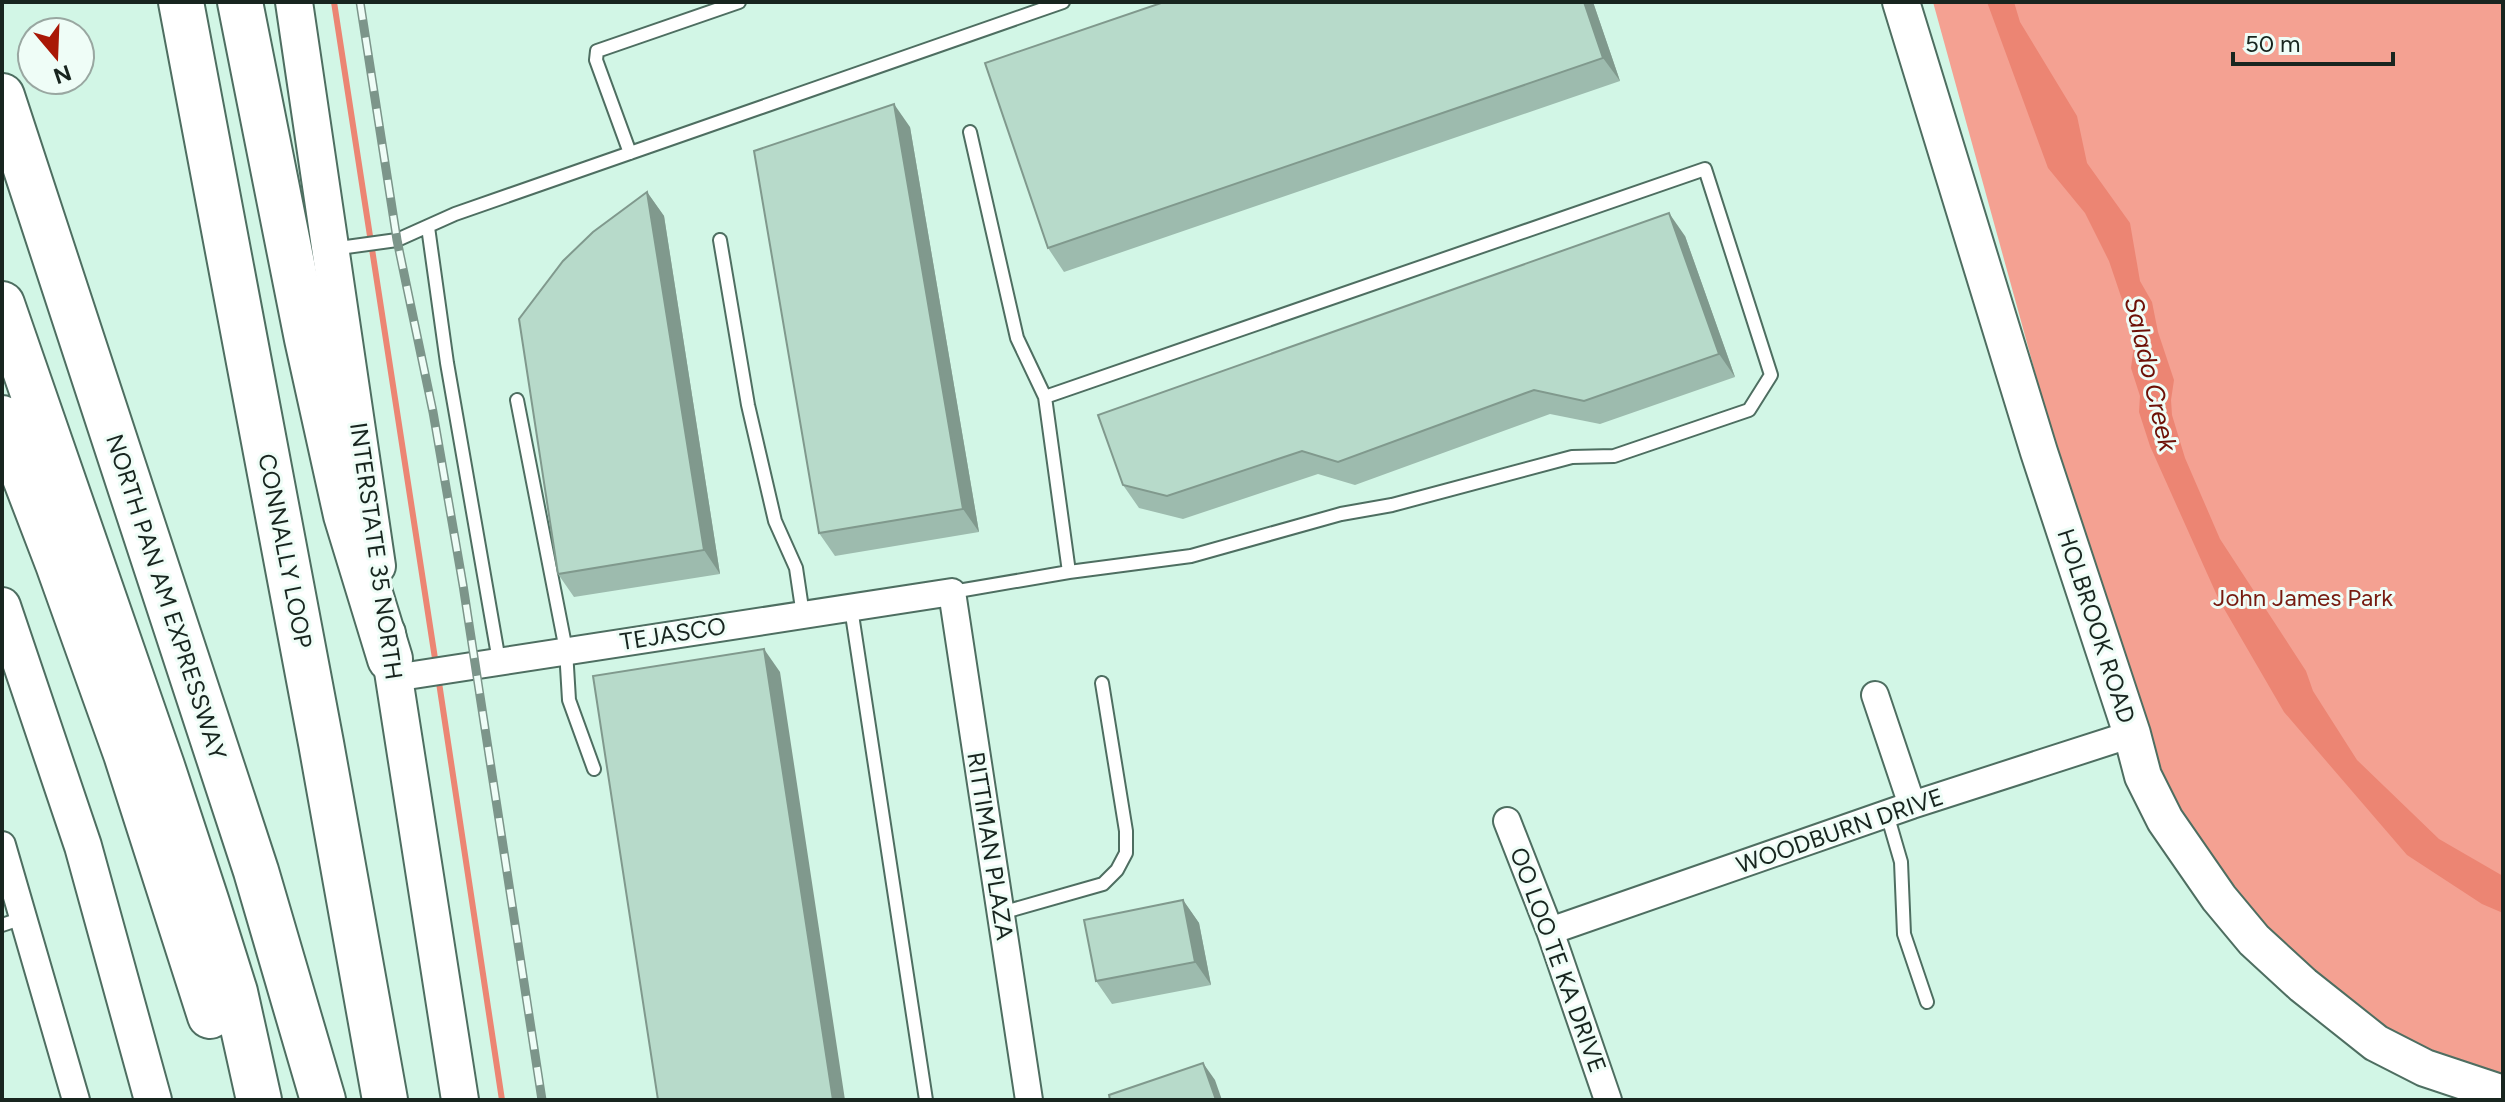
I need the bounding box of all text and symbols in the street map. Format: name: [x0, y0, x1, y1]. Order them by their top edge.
north arrow: [16, 16, 96, 96]
scale bar: [2233, 16, 2393, 66]
text: 50 m: [2245, 29, 2301, 58]
text: N: [50, 59, 75, 90]
water label: Salado Creek: [2118, 294, 2185, 456]
street label: INTERSTATE 35 NORTH: [344, 420, 409, 681]
street label: NORTH PAN AM EXPRESSWAY: [100, 430, 233, 764]
street label: CONNALLY LOOP: [252, 451, 319, 651]
street label: HOLBROOK ROAD: [2051, 525, 2142, 727]
park label: John James Park: [2213, 583, 2393, 612]
street label: TEJASCO: [618, 611, 728, 656]
street label: RITTIMAN PLAZA: [961, 750, 1020, 943]
street label: WOODBURN DRIVE: [1733, 782, 1947, 880]
street label: OO LOO TE KA DRIVE: [1504, 843, 1613, 1076]

